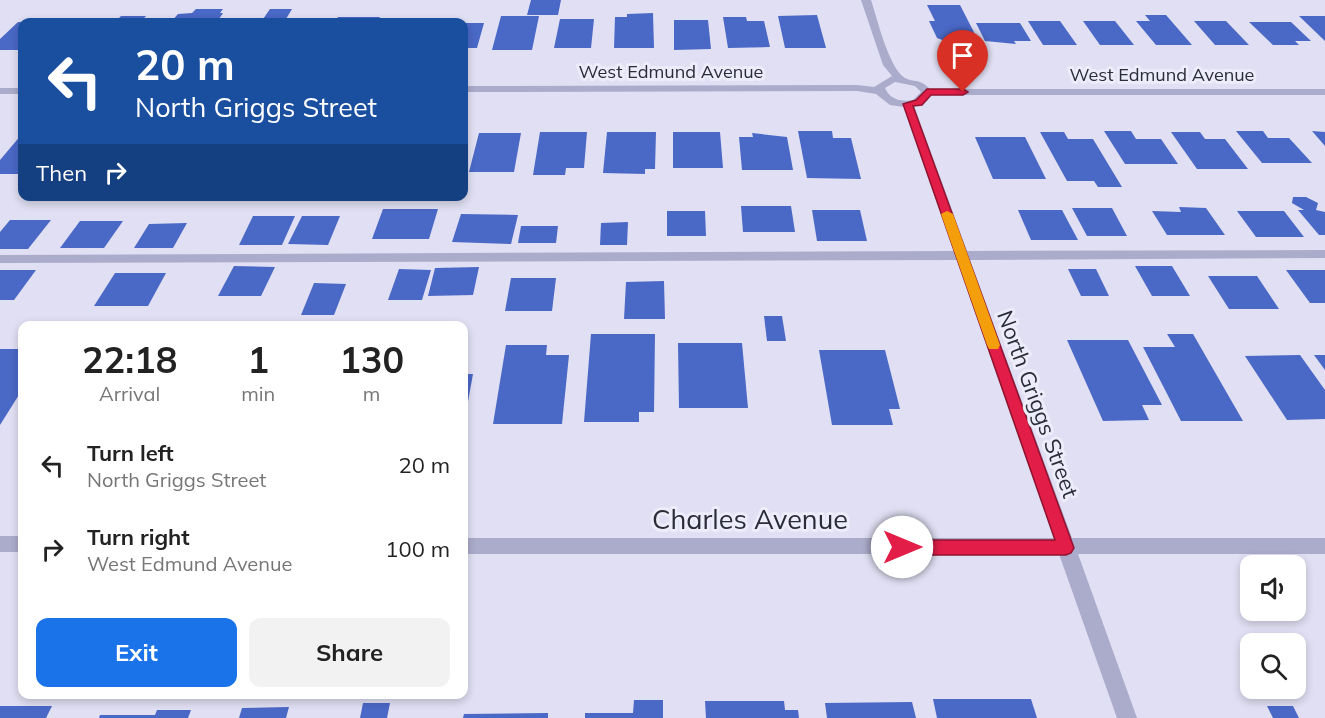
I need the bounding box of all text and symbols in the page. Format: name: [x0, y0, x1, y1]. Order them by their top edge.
pin: [937, 30, 988, 92]
text: 20 m: [135, 38, 235, 91]
icon: arrive: [946, 39, 979, 72]
icon: left: [36, 42, 114, 120]
street label: West Edmund Avenue: [579, 60, 763, 83]
street label: West Edmund Avenue: [1070, 63, 1254, 86]
text: North Griggs Street: [135, 90, 377, 124]
icon: right: [99, 156, 132, 189]
text: Then: [36, 159, 87, 187]
street label: North Griggs Street: [991, 307, 1085, 502]
text: 22:18: [82, 337, 177, 382]
text: 1: [247, 337, 269, 382]
text: 130: [339, 337, 404, 382]
text: Arrival: [99, 381, 160, 406]
text: min: [241, 381, 275, 406]
text: m: [363, 381, 380, 406]
text: Turn left: [87, 439, 174, 467]
icon: left: [36, 449, 69, 482]
text: 20 m: [399, 451, 450, 479]
text: North Griggs Street: [87, 467, 266, 492]
street label: Charles Avenue: [652, 502, 848, 536]
position arrow: [870, 515, 934, 579]
text: Turn right: [87, 523, 190, 551]
icon: right: [36, 533, 69, 566]
text: 100 m: [385, 535, 450, 563]
text: West Edmund Avenue: [87, 551, 292, 576]
map controls: [1240, 555, 1306, 699]
button: sound: [1240, 555, 1306, 621]
button: Exit: [36, 618, 237, 687]
button: Share: [249, 618, 450, 687]
button: search: [1240, 633, 1306, 699]

